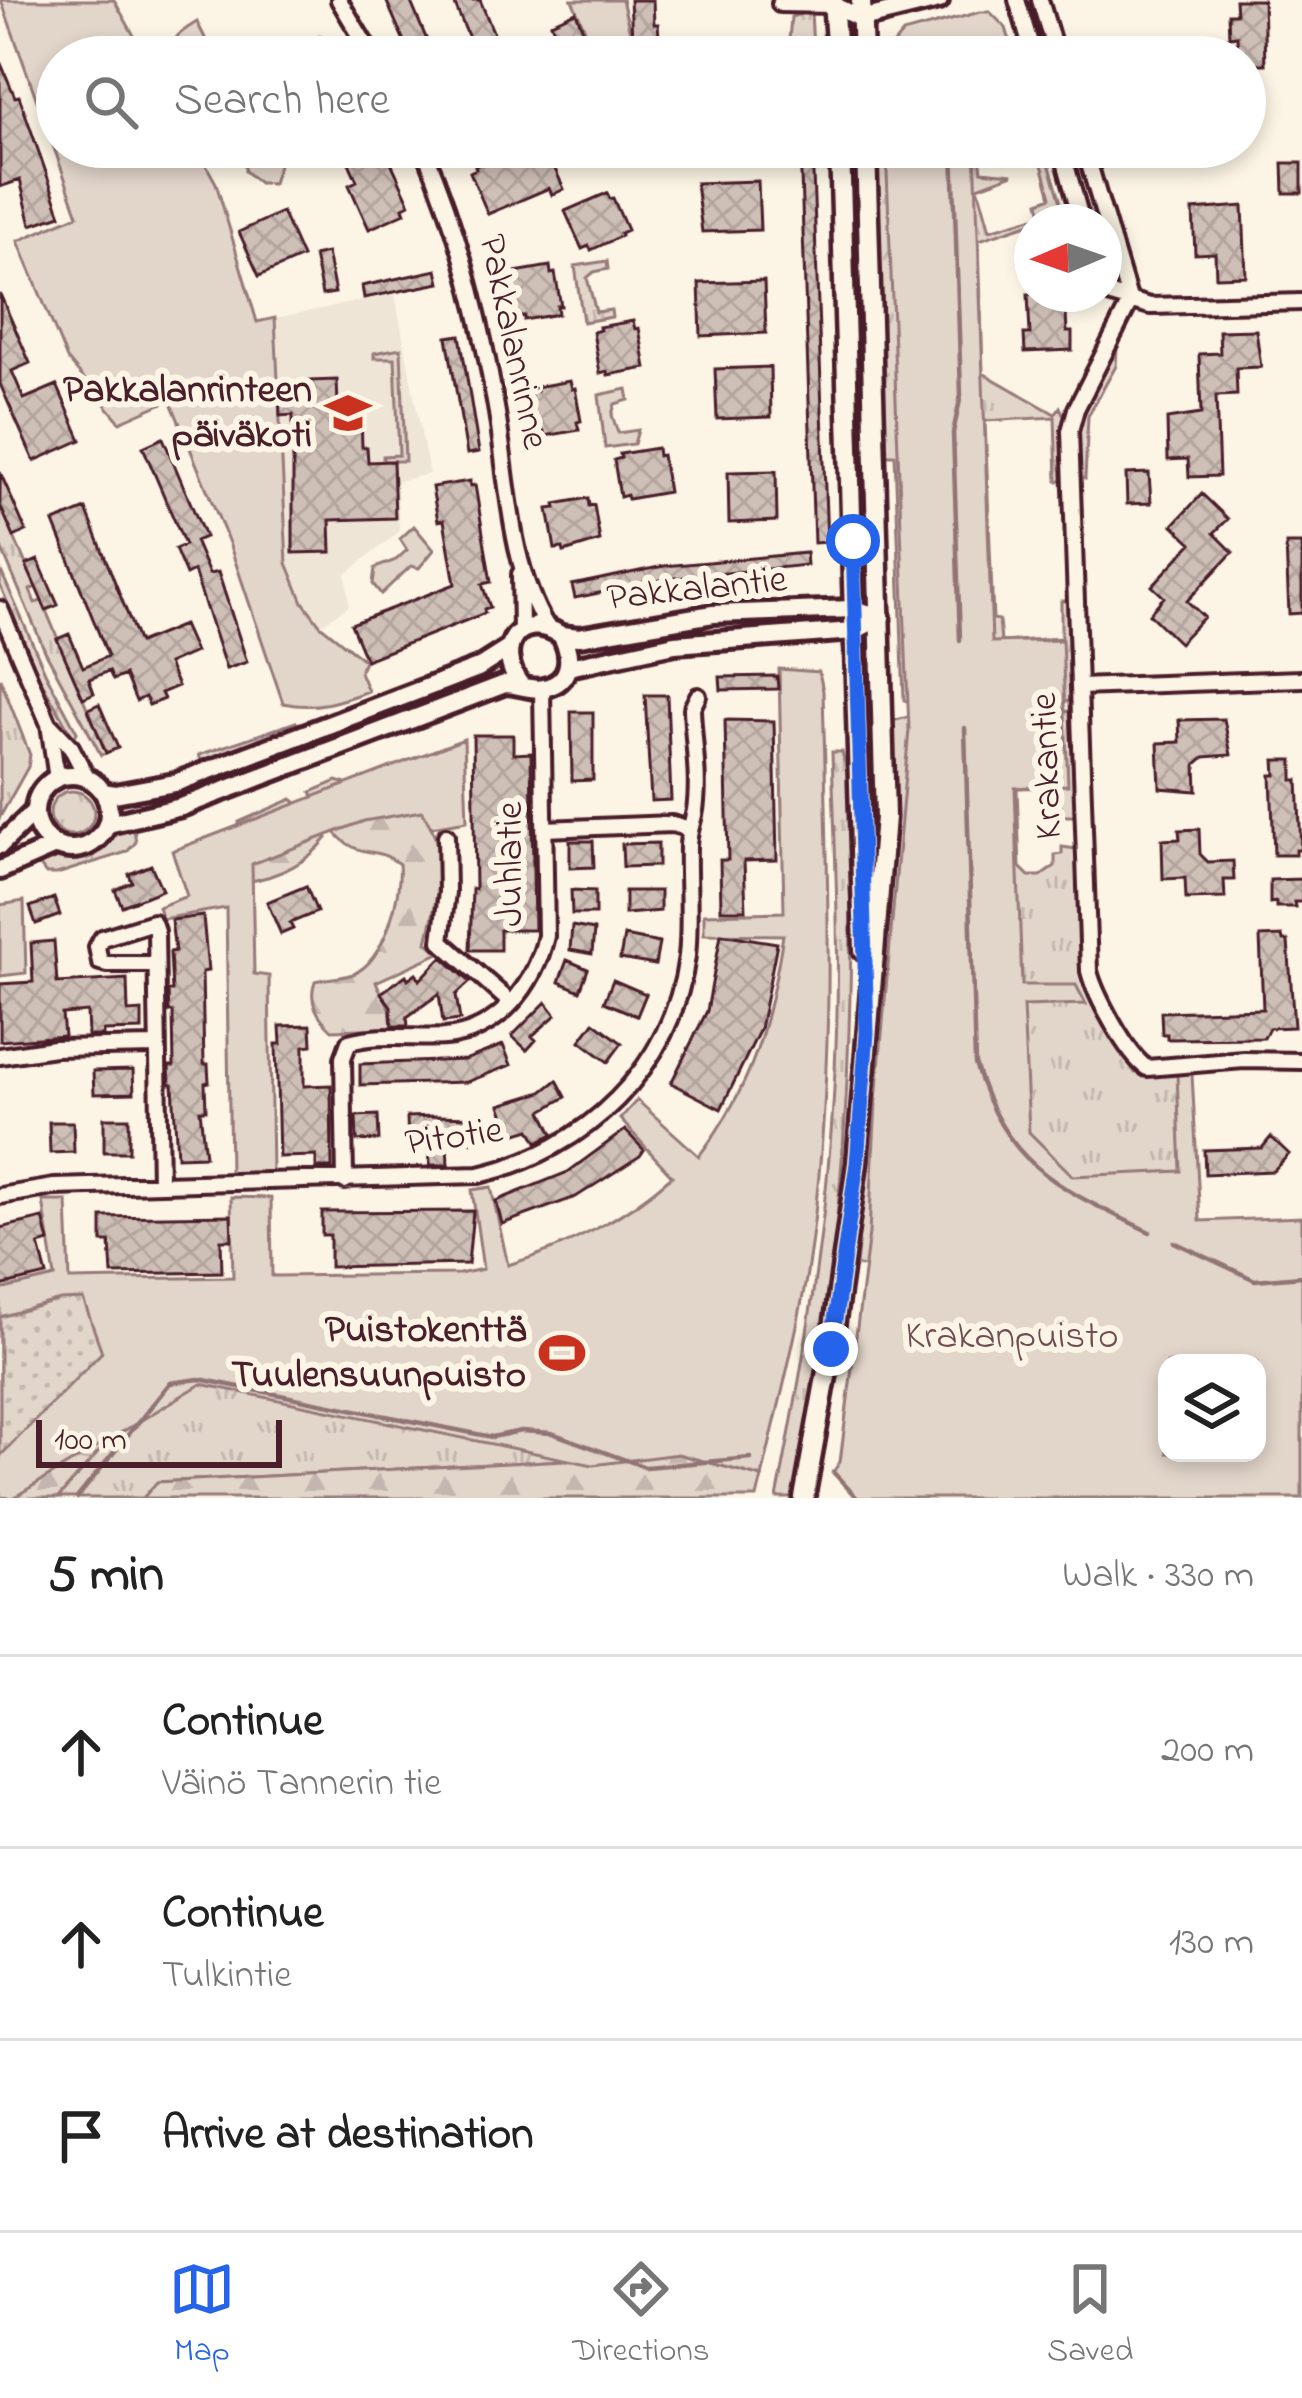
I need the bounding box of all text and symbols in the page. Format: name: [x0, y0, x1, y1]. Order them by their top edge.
search box: [36, 36, 1266, 168]
icon: search: [78, 69, 144, 135]
text: Search here: [174, 69, 390, 135]
north arrow: [1014, 204, 1122, 312]
street label: Pakkalanrinne: [461, 229, 563, 455]
place label: Pakkalanrinteen päiväkoti: [63, 363, 312, 465]
school or university icon: Pakkalanrinteen päiväkoti: [323, 388, 373, 438]
route start: [826, 514, 880, 568]
street label: Pakkalantie: [604, 552, 790, 628]
street label: Krakantie: [1017, 691, 1079, 840]
street label: Juhlatie: [483, 801, 540, 926]
street label: Pitotie: [401, 1103, 507, 1173]
place label: Puistokenttä Tuulensuunpuisto: [231, 1303, 527, 1405]
park label: Krakanpuisto: [905, 1309, 1119, 1366]
route end: [804, 1322, 858, 1376]
sports icon: Puistokenttä Tuulensuunpuisto: [537, 1328, 587, 1378]
map controls: [1158, 1354, 1266, 1462]
button: layers: [1158, 1354, 1266, 1462]
scale bar: [36, 1414, 282, 1467]
text: 100 m: [54, 1417, 127, 1465]
text: 5 min: [48, 1539, 164, 1614]
text: Walk · 330 m: [1062, 1548, 1254, 1605]
text: Continue: [162, 1690, 323, 1756]
icon: ahead: [48, 1719, 114, 1785]
text: 200 m: [1161, 1723, 1254, 1780]
text: Väinö Tannerin tie: [162, 1756, 441, 1813]
text: Continue: [162, 1882, 323, 1948]
icon: ahead: [48, 1911, 114, 1977]
text: 130 m: [1169, 1915, 1254, 1972]
text: Tulkintie: [162, 1948, 292, 2005]
icon: arrive: [48, 2103, 114, 2169]
text: Arrive at destination: [162, 2103, 533, 2169]
tab: Map: [169, 2256, 235, 2376]
tab: Directions: [572, 2256, 710, 2376]
tab: Saved: [1047, 2256, 1133, 2376]

